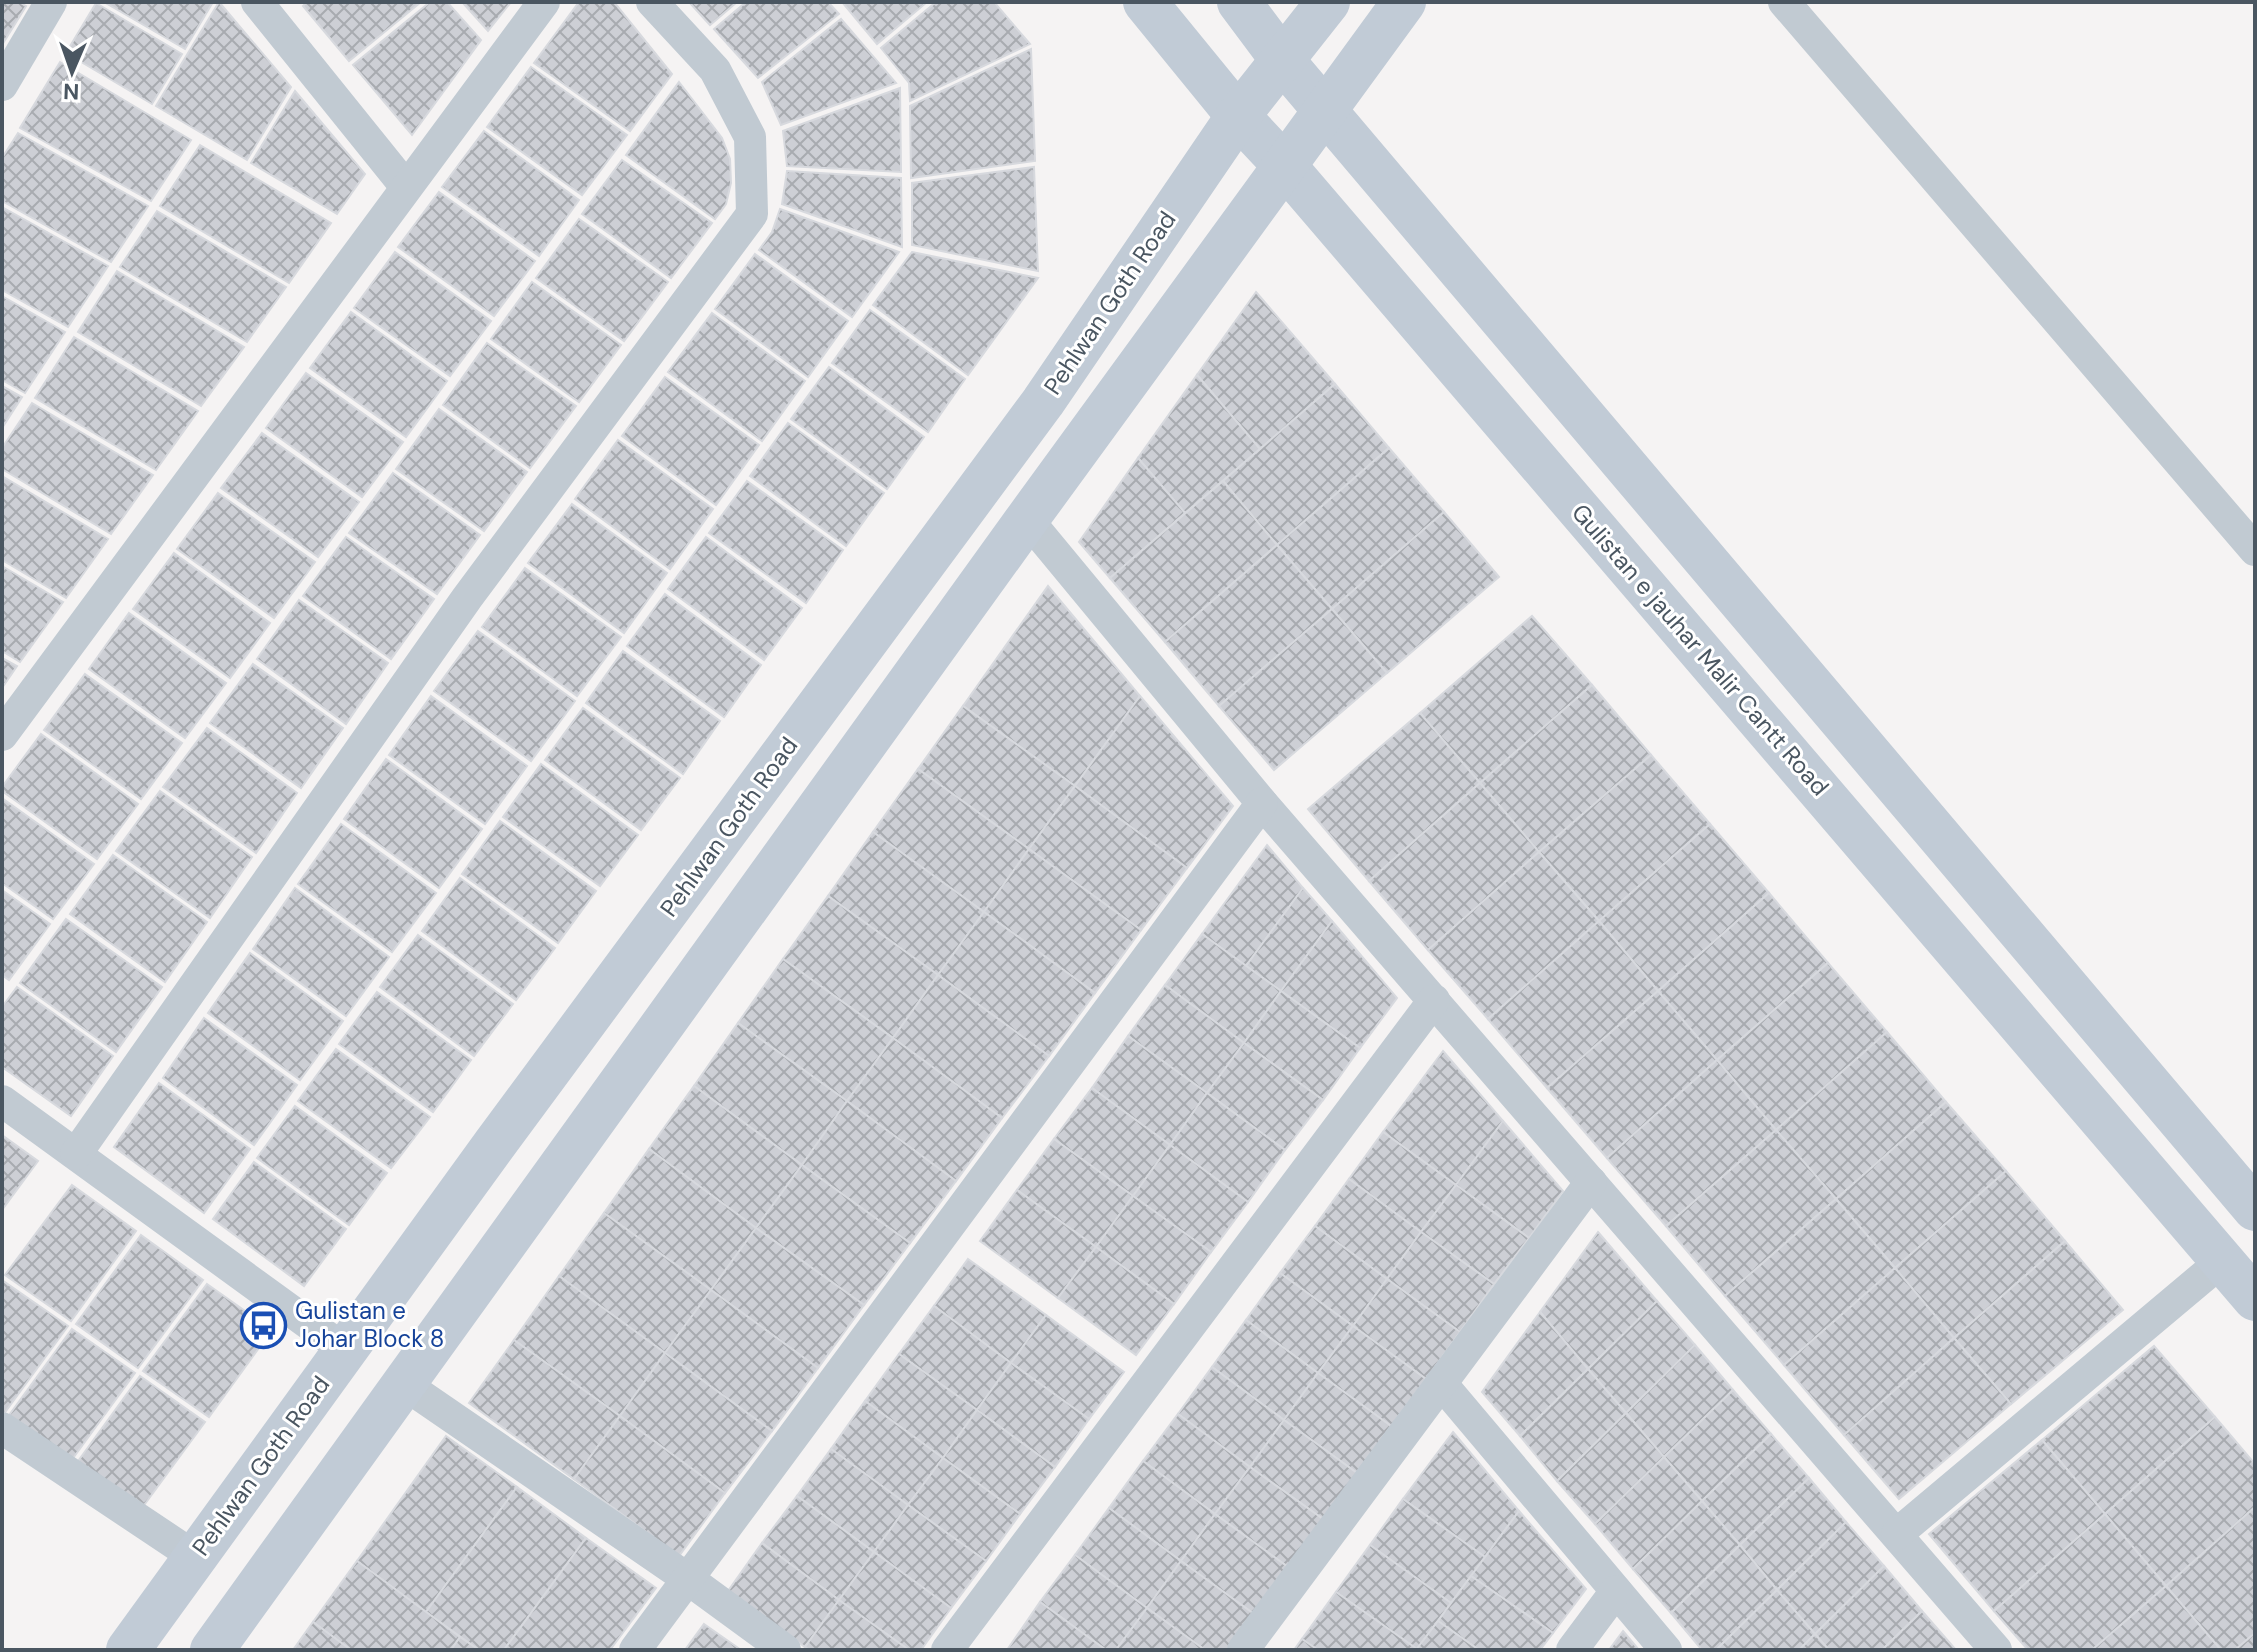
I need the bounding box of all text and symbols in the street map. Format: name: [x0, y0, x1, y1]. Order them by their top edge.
north arrow: [32, 32, 112, 112]
text: N: [63, 77, 80, 106]
street label: Pehlwan Goth Road: [1037, 205, 1182, 400]
street label: Gulistan e jauhar Malir Cantt Road: [1565, 497, 1836, 802]
street label: Pehlwan Goth Road: [653, 731, 804, 923]
place label: Gulistan e Johar Block 8: [295, 1295, 444, 1354]
bus stop icon: Gulistan e Johar Block 8: [240, 1301, 288, 1349]
street label: Pehlwan Goth Road: [185, 1370, 336, 1562]

